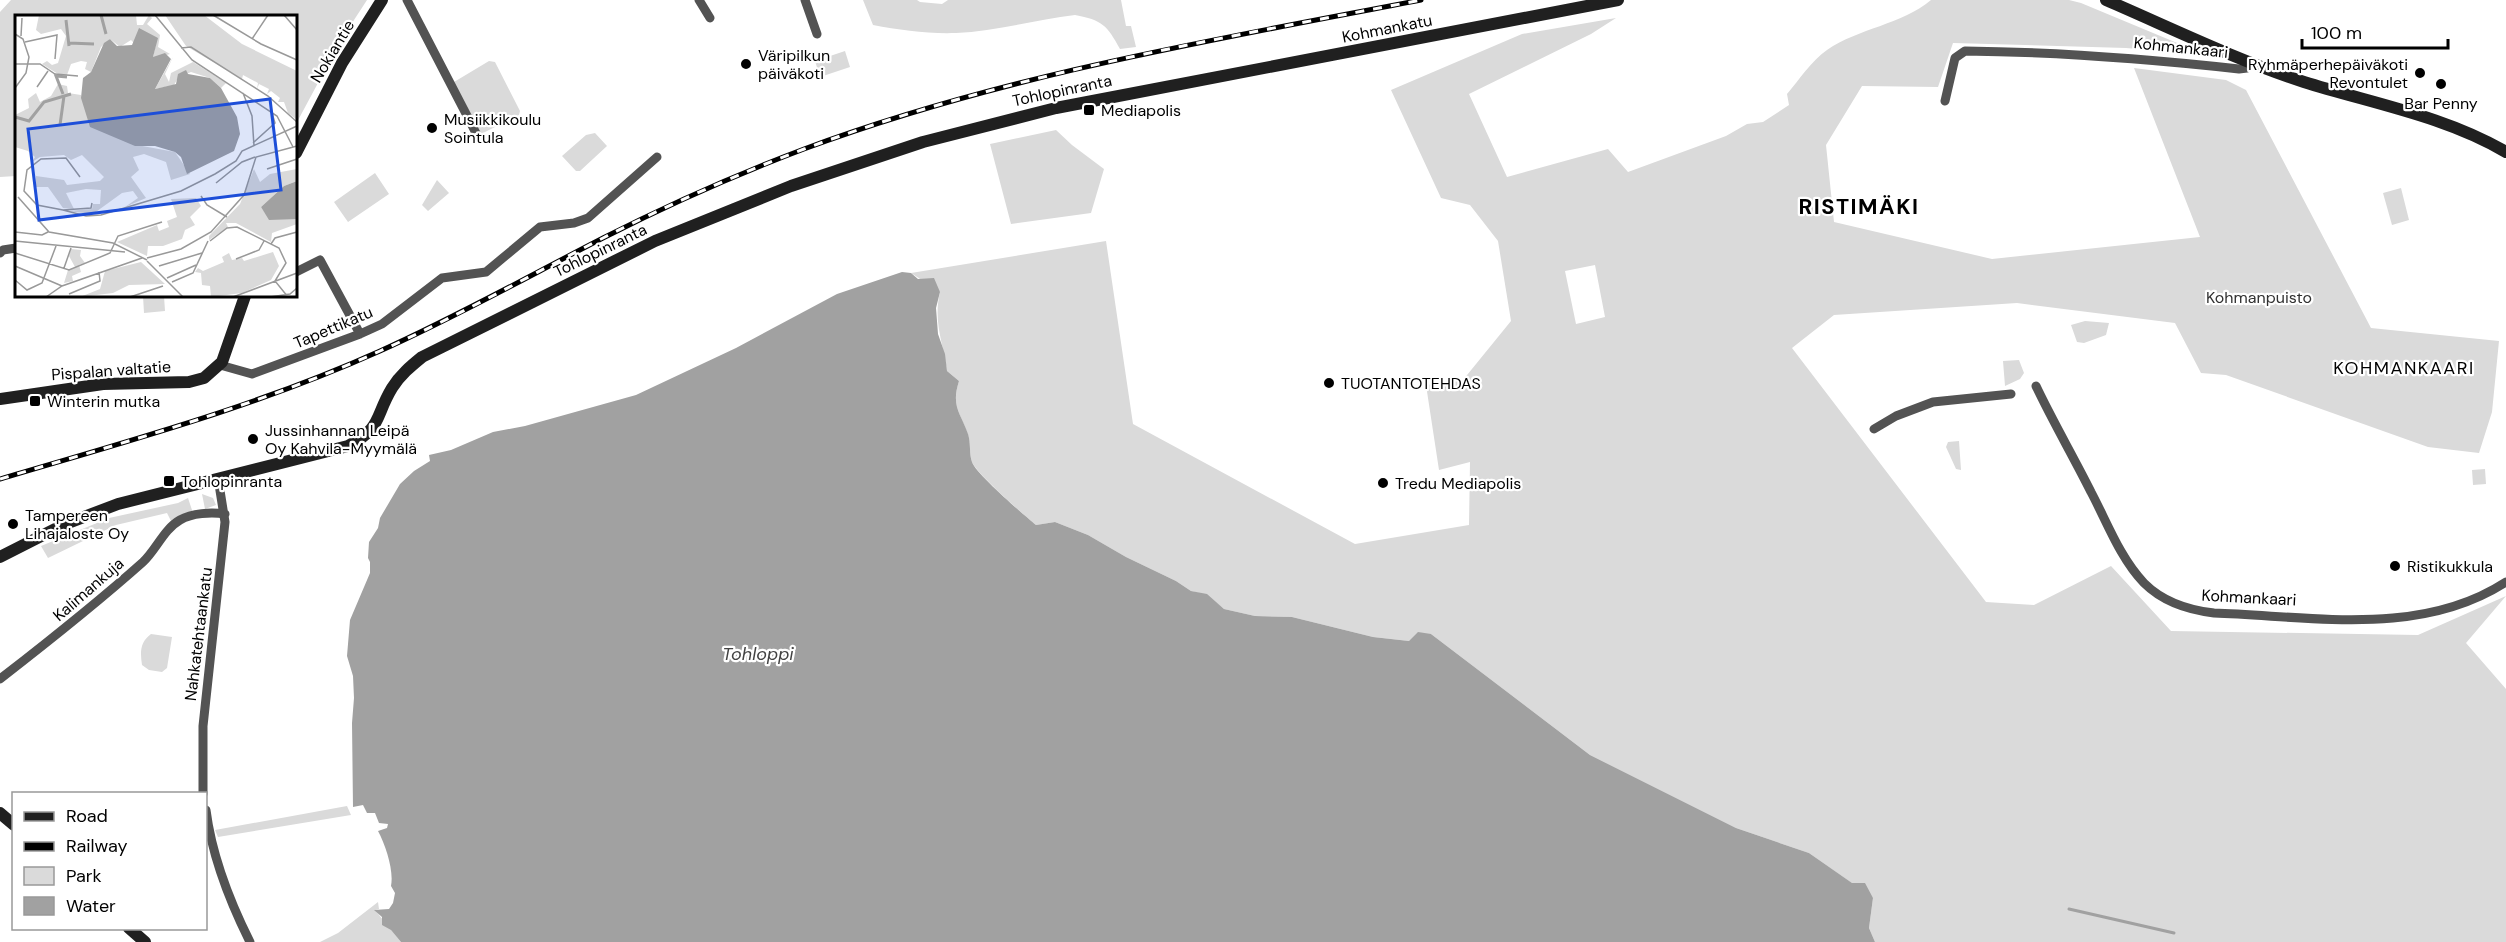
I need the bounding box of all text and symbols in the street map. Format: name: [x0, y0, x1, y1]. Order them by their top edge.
street label: Kohmankatu: [1340, 9, 1434, 48]
scale bar: [2302, 12, 2448, 50]
inset map: [15, 15, 297, 297]
street label: Nokiantie: [306, 16, 359, 86]
text: 100 m: [2311, 21, 2362, 45]
street label: Kohmankaari: [2133, 32, 2229, 63]
place label: Väripilkun päiväkoti: [758, 45, 830, 84]
place label: Ryhmäperhepäiväkoti Revontulet: [2248, 54, 2408, 93]
marker: Väripilkun päiväkoti: [739, 57, 753, 71]
marker: Ryhmäperhepäiväkoti Revontulet: [2413, 66, 2427, 80]
street label: Tohlopinranta: [1010, 70, 1114, 111]
marker: Bar Penny: [2434, 77, 2448, 91]
place label: Bar Penny: [2404, 93, 2478, 114]
place label: Mediapolis: [1101, 100, 1181, 121]
marker: Mediapolis: [1082, 103, 1096, 117]
place label: Musiikkikoulu Sointula: [444, 109, 541, 148]
marker: Musiikkikoulu Sointula: [425, 121, 439, 135]
district label: RISTIMÄKI: [1798, 192, 1920, 221]
street label: Tohlopinranta: [550, 219, 650, 282]
park label: Kohmanpuisto: [2206, 287, 2312, 308]
street label: Tapettikatu: [291, 301, 376, 353]
street label: Pispalan valtatie: [51, 356, 172, 385]
district label: KOHMANKAARI: [2333, 356, 2475, 380]
place label: TUOTANTOTEHDAS: [1341, 373, 1481, 394]
marker: TUOTANTOTEHDAS: [1322, 376, 1336, 390]
place label: Winterin mutka: [47, 391, 160, 412]
marker: Winterin mutka: [28, 394, 42, 408]
place label: Jussinhannan Leipä Oy Kahvila-Myymälä: [265, 420, 417, 459]
marker: Jussinhannan Leipä Oy Kahvila-Myymälä: [246, 432, 260, 446]
place label: Tohlopinranta: [181, 471, 282, 492]
place label: Tredu Mediapolis: [1395, 473, 1521, 494]
marker: Tohlopinranta: [162, 474, 176, 488]
marker: Tredu Mediapolis: [1376, 476, 1390, 490]
place label: Tampereen Lihajaloste Oy: [25, 505, 129, 544]
marker: Tampereen Lihajaloste Oy: [6, 517, 20, 531]
street label: Kalimankuja: [49, 553, 128, 626]
place label: Ristikukkula: [2407, 556, 2493, 577]
marker: Ristikukkula: [2388, 559, 2402, 573]
street label: Nahkatehtaankatu: [180, 566, 217, 702]
street label: Kohmankaari: [2201, 585, 2297, 610]
water label: Tohloppi: [722, 642, 794, 666]
legend: [12, 792, 207, 930]
text: Road: [66, 804, 108, 828]
text: Railway: [66, 834, 128, 858]
text: Park: [66, 864, 102, 888]
text: Water: [66, 894, 116, 918]

